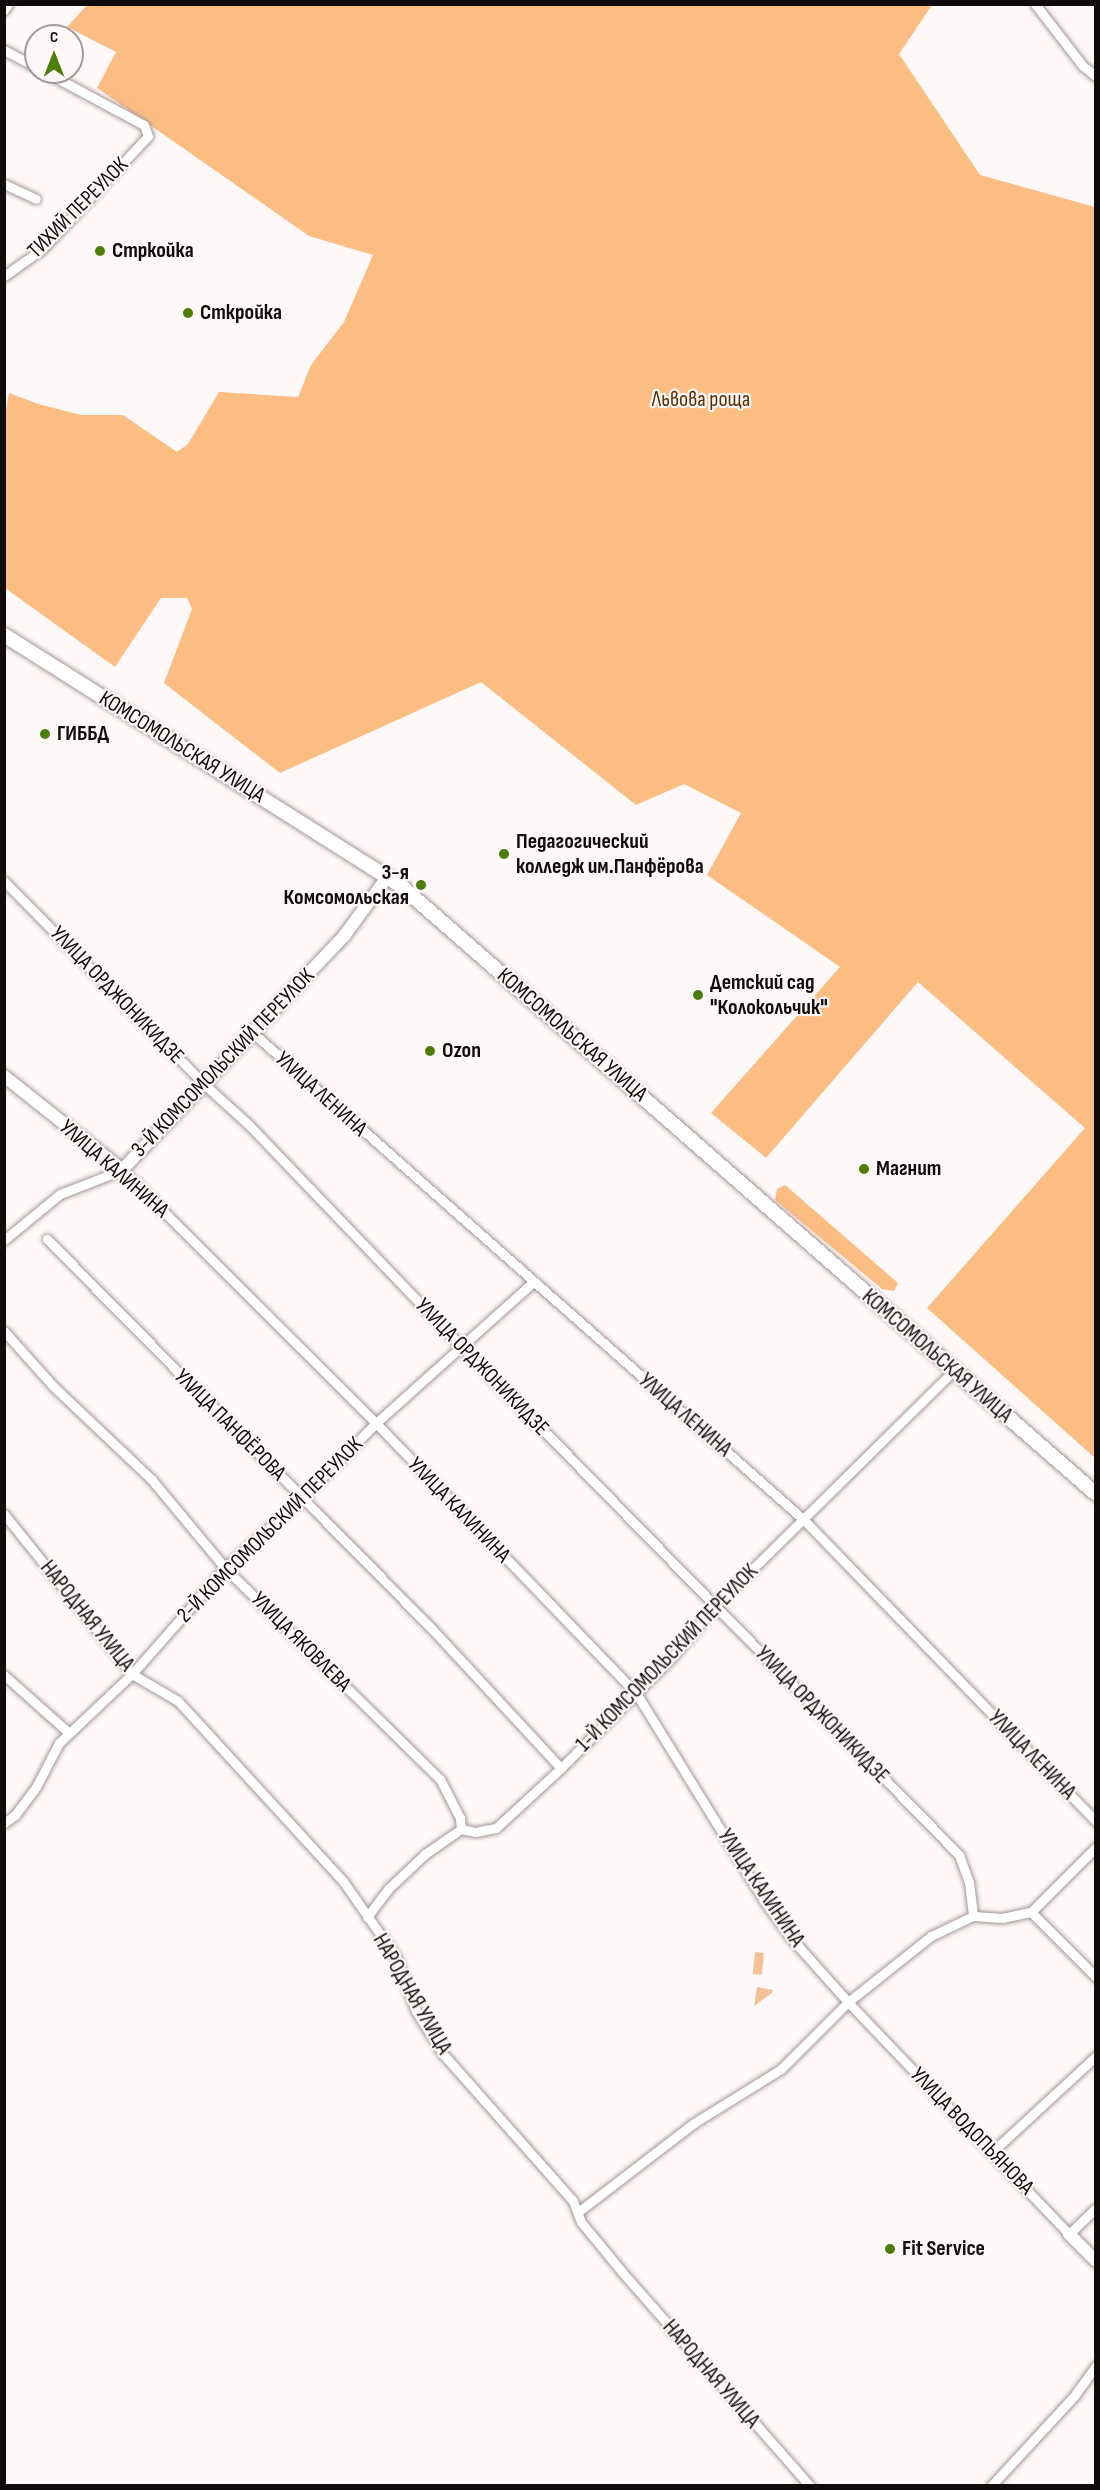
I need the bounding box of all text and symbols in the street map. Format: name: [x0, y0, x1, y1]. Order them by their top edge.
north arrow: [24, 24, 84, 84]
text: С: [50, 28, 58, 47]
street label: ТИХИЙ ПЕРЕУЛОК: [22, 152, 134, 264]
place label: Стркойка: [112, 238, 194, 264]
marker: Стркойка: [93, 244, 107, 258]
place label: Сткройка: [200, 300, 282, 326]
marker: Сткройка: [181, 306, 195, 320]
park label: Львова роща: [652, 387, 750, 413]
street label: КОМСОМОЛЬСКАЯ УЛИЦА: [94, 685, 270, 809]
place label: ГИББД: [57, 721, 109, 747]
marker: ГИББД: [38, 727, 52, 741]
place label: Педагогический колледж им.Панфёрова: [516, 828, 704, 879]
marker: Педагогический колледж им.Панфёрова: [497, 847, 511, 861]
place label: 3-я Комсомольская: [284, 859, 409, 910]
marker: 3-я Комсомольская: [414, 878, 428, 892]
street label: УЛИЦА ОРДЖОНИКИДЗЕ: [45, 921, 189, 1069]
street label: 3-Й КОМСОМОЛЬСКИЙ ПЕРЕУЛОК: [126, 963, 320, 1163]
street label: КОМСОМОЛЬСКАЯ УЛИЦА: [491, 963, 653, 1107]
place label: Детский сад "Колокольчик": [710, 969, 828, 1020]
marker: Детский сад "Колокольчик": [691, 988, 705, 1002]
place label: Ozon: [442, 1038, 481, 1064]
marker: Ozon: [423, 1044, 437, 1058]
street label: УЛИЦА ЛЕНИНА: [270, 1046, 372, 1142]
street label: УЛИЦА КАЛИНИНА: [54, 1114, 174, 1224]
place label: Магнит: [876, 1156, 941, 1182]
marker: Магнит: [857, 1162, 871, 1176]
street label: КОМСОМОЛЬСКАЯ УЛИЦА: [856, 1284, 1018, 1428]
street label: УЛИЦА ОРДЖОНИКИДЗЕ: [410, 1293, 554, 1441]
street label: УЛИЦА ПАНФЁРОВА: [169, 1364, 291, 1486]
street label: УЛИЦА ЛЕНИНА: [633, 1368, 737, 1462]
street label: 2-Й КОМСОМОЛЬСКИЙ ПЕРЕУЛОК: [172, 1432, 368, 1628]
street label: УЛИЦА КАЛИНИНА: [402, 1452, 516, 1568]
street label: НАРОДНАЯ УЛИЦА: [34, 1555, 140, 1677]
street label: 1-Й КОМСОМОЛЬСКИЙ ПЕРЕУЛОК: [570, 1559, 764, 1757]
street label: УЛИЦА ЯКОВЛЕВА: [245, 1586, 357, 1698]
street label: УЛИЦА ОРДЖОНИКИДЗЕ: [750, 1641, 894, 1789]
street label: УЛИЦА ЛЕНИНА: [983, 1705, 1081, 1805]
street label: УЛИЦА КАЛИНИНА: [712, 1824, 810, 1952]
street label: НАРОДНАЯ УЛИЦА: [367, 1929, 457, 2059]
street label: УЛИЦА ВОДОПЬЯНОВА: [905, 2062, 1039, 2200]
place label: Fit Service: [902, 2236, 985, 2262]
marker: Fit Service: [883, 2242, 897, 2256]
street label: НАРОДНАЯ УЛИЦА: [657, 2314, 765, 2434]

